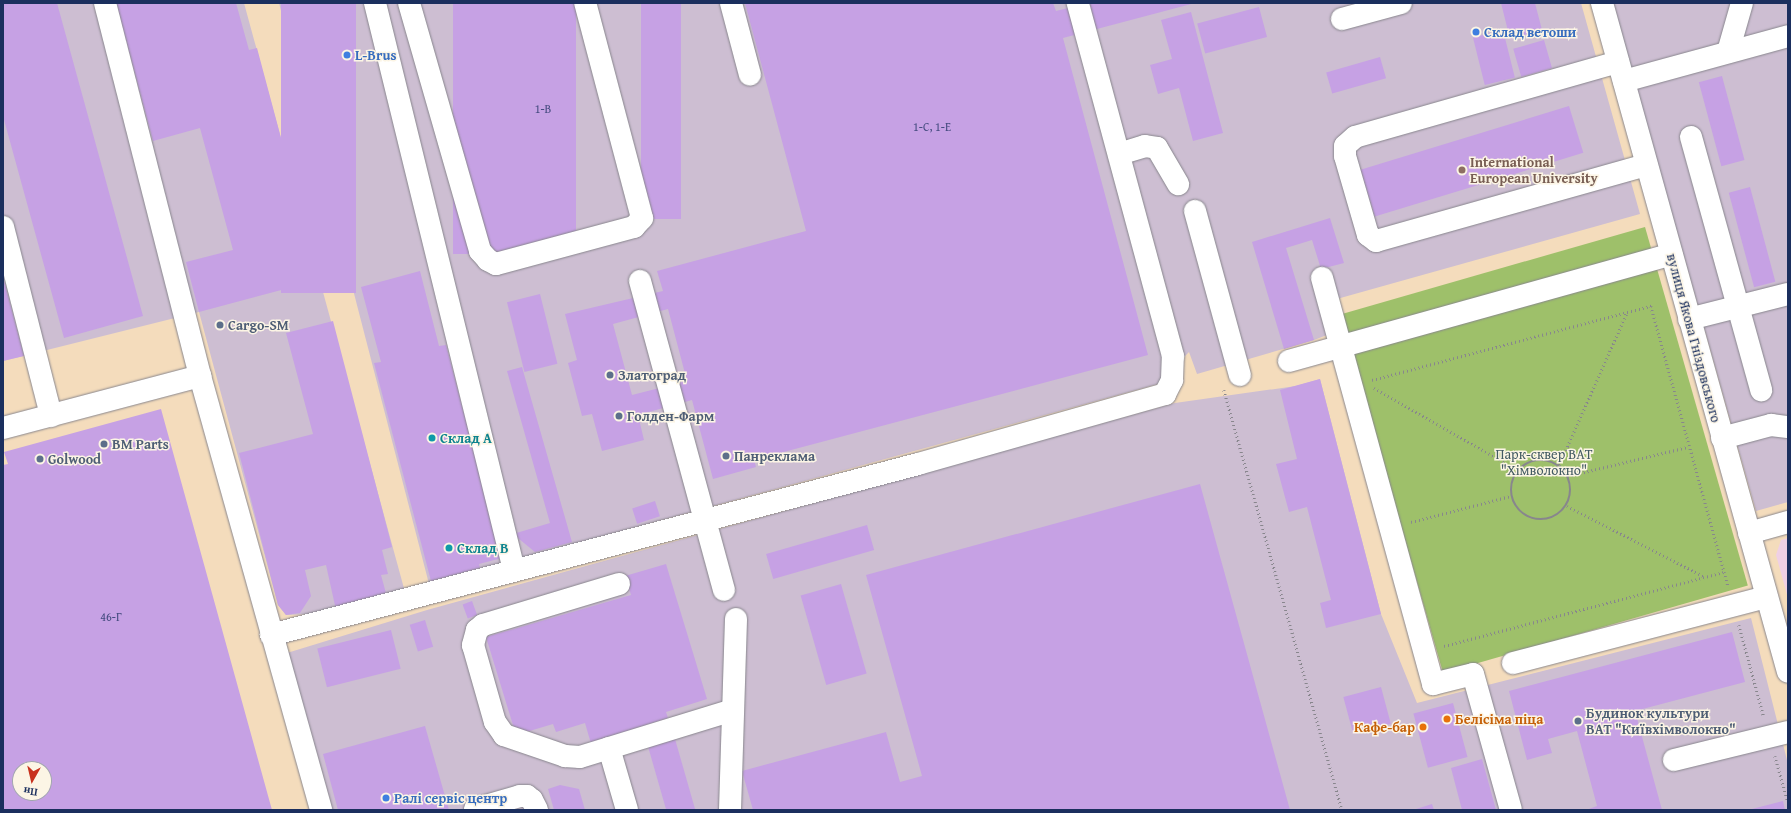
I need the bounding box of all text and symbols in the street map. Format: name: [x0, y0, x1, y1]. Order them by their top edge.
place label: Склад ветоши: [1484, 24, 1576, 40]
marker: Склад ветоши: [1471, 27, 1481, 37]
place label: L-Brus: [355, 47, 396, 63]
marker: L-Brus: [342, 50, 352, 60]
house number: 1-В: [535, 102, 551, 116]
house number: 1-С, 1-E: [913, 120, 951, 134]
place label: International European University: [1470, 154, 1598, 186]
marker: International European University: [1457, 165, 1467, 175]
street label: вулиця Якова Гніздовського: [1663, 252, 1725, 424]
place label: Cargo-SM: [228, 317, 289, 333]
marker: Cargo-SM: [215, 320, 225, 330]
place label: Златоград: [618, 367, 686, 383]
marker: Златоград: [605, 370, 615, 380]
place label: Голден-Фарм: [627, 408, 714, 424]
marker: Голден-Фарм: [614, 411, 624, 421]
place label: Склад A: [440, 430, 492, 446]
marker: Склад A: [427, 433, 437, 443]
place label: BM Parts: [112, 436, 169, 452]
marker: BM Parts: [99, 439, 109, 449]
park label: Парк-сквер ВАТ "Хімволокно": [1495, 446, 1593, 478]
place label: Панреклама: [734, 448, 815, 464]
place label: Golwood: [48, 451, 101, 467]
marker: Панреклама: [721, 451, 731, 461]
marker: Golwood: [35, 454, 45, 464]
place label: Склад B: [457, 540, 509, 556]
marker: Склад B: [444, 543, 454, 553]
house number: 46-Г: [100, 610, 122, 624]
place label: Будинок культури ВАТ "Київхімволокно": [1586, 705, 1736, 738]
place label: Белісіма піца: [1455, 711, 1543, 727]
marker: Белісіма піца: [1442, 714, 1452, 724]
marker: Будинок культури ВАТ "Київхімволокно": [1573, 716, 1583, 726]
place label: Кафе-бар: [1354, 719, 1415, 735]
marker: Кафе-бар: [1418, 722, 1428, 732]
north arrow: [12, 761, 52, 801]
text: Пн: [22, 783, 39, 801]
place label: Ралі сервіс центр: [394, 790, 507, 806]
marker: Ралі сервіс центр: [381, 793, 391, 803]

